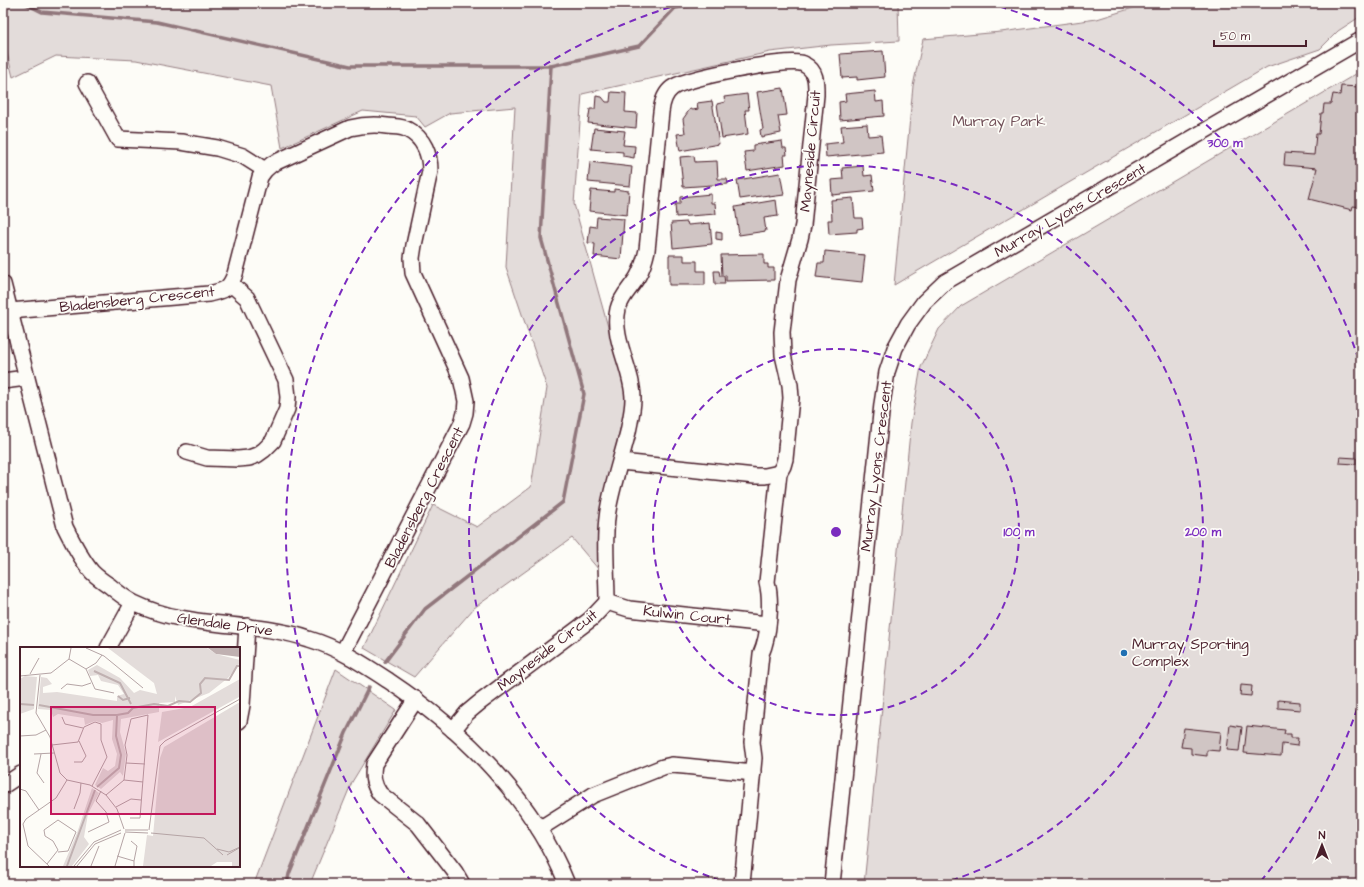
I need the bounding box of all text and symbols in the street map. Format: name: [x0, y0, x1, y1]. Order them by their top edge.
scale bar: [1214, 22, 1306, 48]
text: 50 m: [1220, 28, 1251, 45]
street label: Mayneside Circuit: [795, 89, 827, 213]
park label: Murray Park: [952, 111, 1046, 133]
text: 300 m: [1206, 135, 1243, 152]
street label: Murray Lyons Crescent: [990, 158, 1151, 263]
street label: Bladensberg Crescent: [58, 281, 216, 319]
street label: Murray Lyons Crescent: [856, 379, 898, 553]
street label: Bladensberg Crescent: [380, 423, 470, 572]
text: 100 m: [1004, 524, 1035, 541]
text: 200 m: [1184, 524, 1222, 541]
centre of rings: [829, 525, 843, 539]
street label: Kulwin Court: [642, 600, 732, 631]
street label: Mayneside Circuit: [493, 605, 602, 697]
street label: Glendale Drive: [176, 607, 274, 642]
place label: Murray Sporting Complex: [1132, 634, 1249, 672]
inset map: [20, 647, 240, 867]
marker: Murray Sporting Complex: [1119, 648, 1129, 658]
north arrow: [1302, 825, 1342, 865]
text: N: [1319, 828, 1326, 843]

